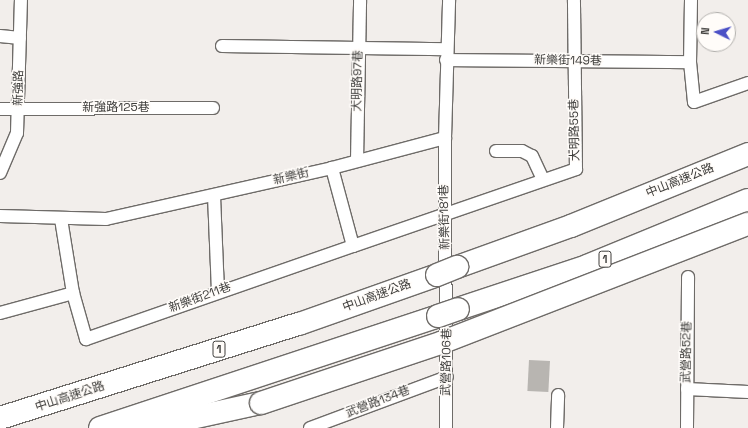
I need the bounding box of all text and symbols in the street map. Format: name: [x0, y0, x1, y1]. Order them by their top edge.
north arrow: [696, 12, 736, 52]
text: N: [698, 27, 712, 35]
street label: 大明路97巷: [350, 50, 366, 112]
street label: 新樂街149巷: [534, 53, 602, 69]
street label: 新強路: [11, 70, 27, 106]
street label: 大明路55巷: [567, 99, 583, 161]
street label: 新強路125巷: [82, 101, 150, 115]
street label: 中山高速公路: [644, 161, 716, 201]
street label: 新樂街: [272, 166, 310, 188]
street label: 新樂街181巷: [437, 184, 453, 250]
road number: 1: [598, 250, 612, 268]
street label: 中山高速公路: [341, 277, 413, 315]
street label: 新樂街211巷: [167, 280, 233, 316]
street label: 武營路52巷: [679, 321, 695, 383]
street label: 武營路106巷: [439, 328, 455, 396]
road number: 1: [212, 340, 226, 358]
street label: 中山高速公路: [34, 379, 106, 415]
street label: 武營路134巷: [344, 383, 412, 421]

